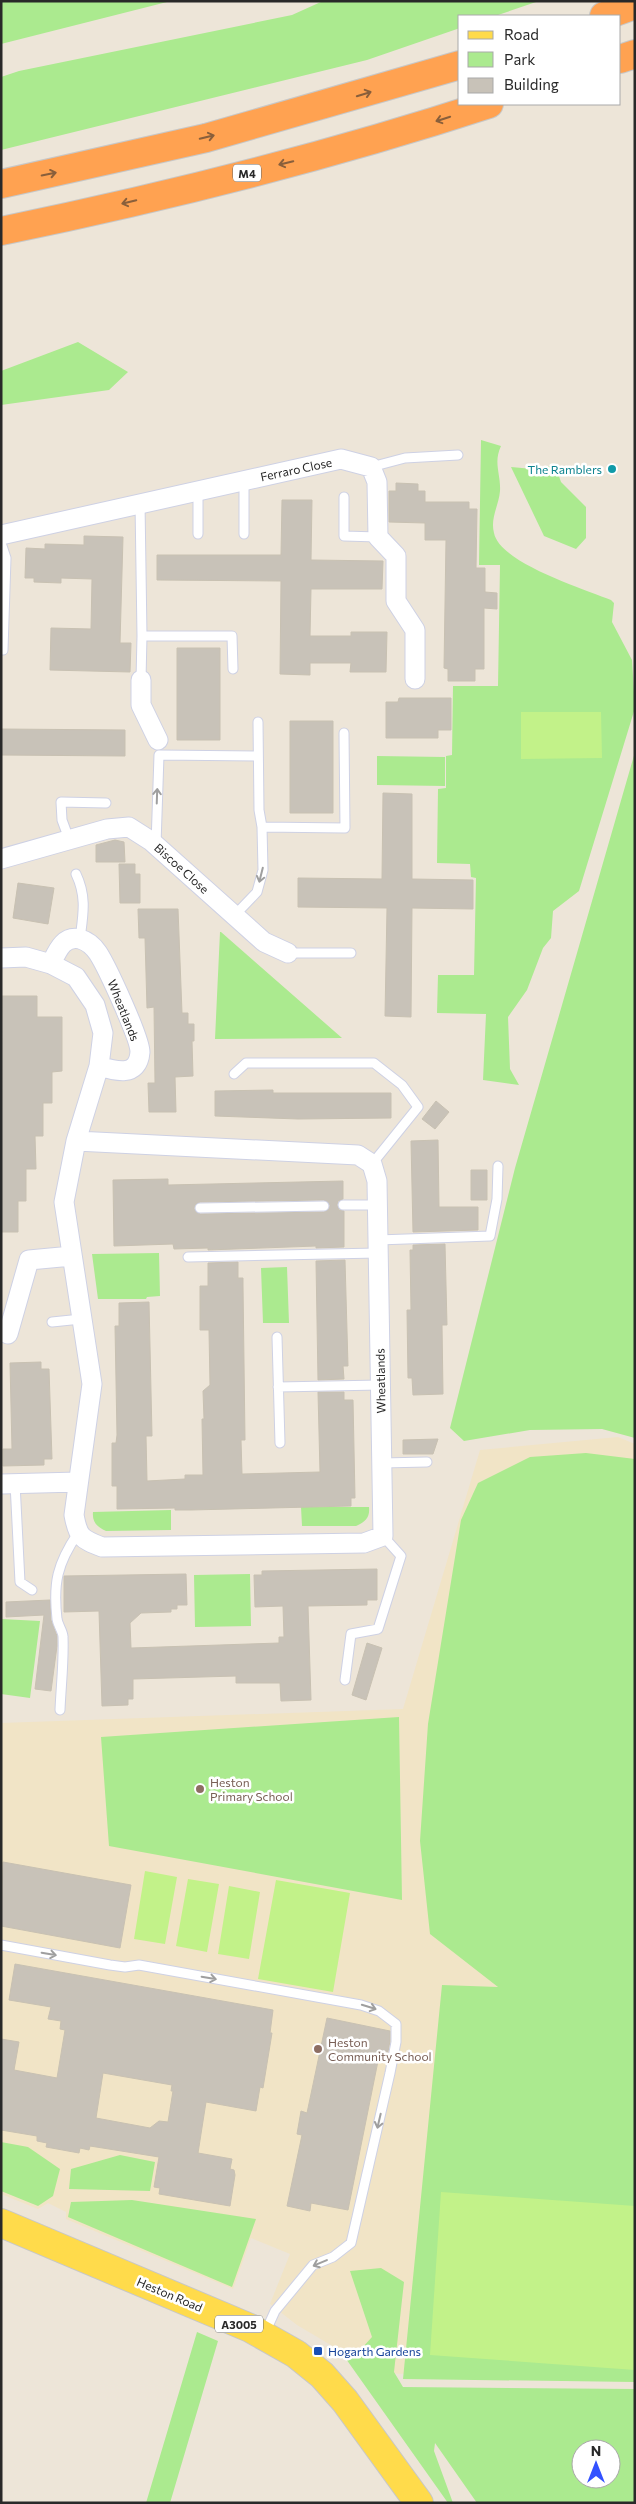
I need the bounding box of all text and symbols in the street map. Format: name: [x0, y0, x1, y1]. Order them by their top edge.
legend: [458, 15, 621, 105]
text: Road: [504, 25, 539, 43]
text: Park: [504, 50, 535, 68]
text: Building: [504, 75, 559, 93]
one-way arrow: [355, 88, 371, 98]
one-way arrow: [435, 115, 451, 124]
one-way arrow: [199, 132, 215, 142]
one-way arrow: [279, 159, 295, 168]
road number: M4: [233, 164, 261, 182]
one-way arrow: [41, 169, 57, 178]
one-way arrow: [121, 198, 137, 207]
street label: Ferraro Close: [259, 455, 333, 483]
place label: The Ramblers: [528, 462, 602, 476]
marker: The Ramblers: [606, 463, 618, 475]
one-way arrow: [153, 788, 162, 804]
street label: Biscoe Close: [152, 840, 212, 896]
one-way arrow: [256, 867, 265, 883]
street label: Wheatlands: [105, 977, 143, 1043]
street label: Wheatlands: [372, 1348, 388, 1414]
place label: Heston Primary School: [210, 1775, 293, 1803]
marker: Heston Primary School: [194, 1783, 206, 1795]
one-way arrow: [41, 1949, 57, 1959]
one-way arrow: [201, 1973, 217, 1983]
one-way arrow: [361, 2003, 377, 2013]
place label: Heston Community School: [328, 2035, 432, 2063]
marker: Heston Community School: [312, 2043, 324, 2055]
one-way arrow: [374, 2112, 383, 2128]
one-way arrow: [313, 2258, 328, 2268]
street label: Heston Road: [135, 2274, 205, 2314]
road number: A3005: [215, 2316, 263, 2332]
place label: Hogarth Gardens: [328, 2344, 421, 2358]
marker: Hogarth Gardens: [312, 2345, 324, 2357]
north arrow: [571, 2439, 621, 2489]
text: N: [591, 2442, 601, 2459]

